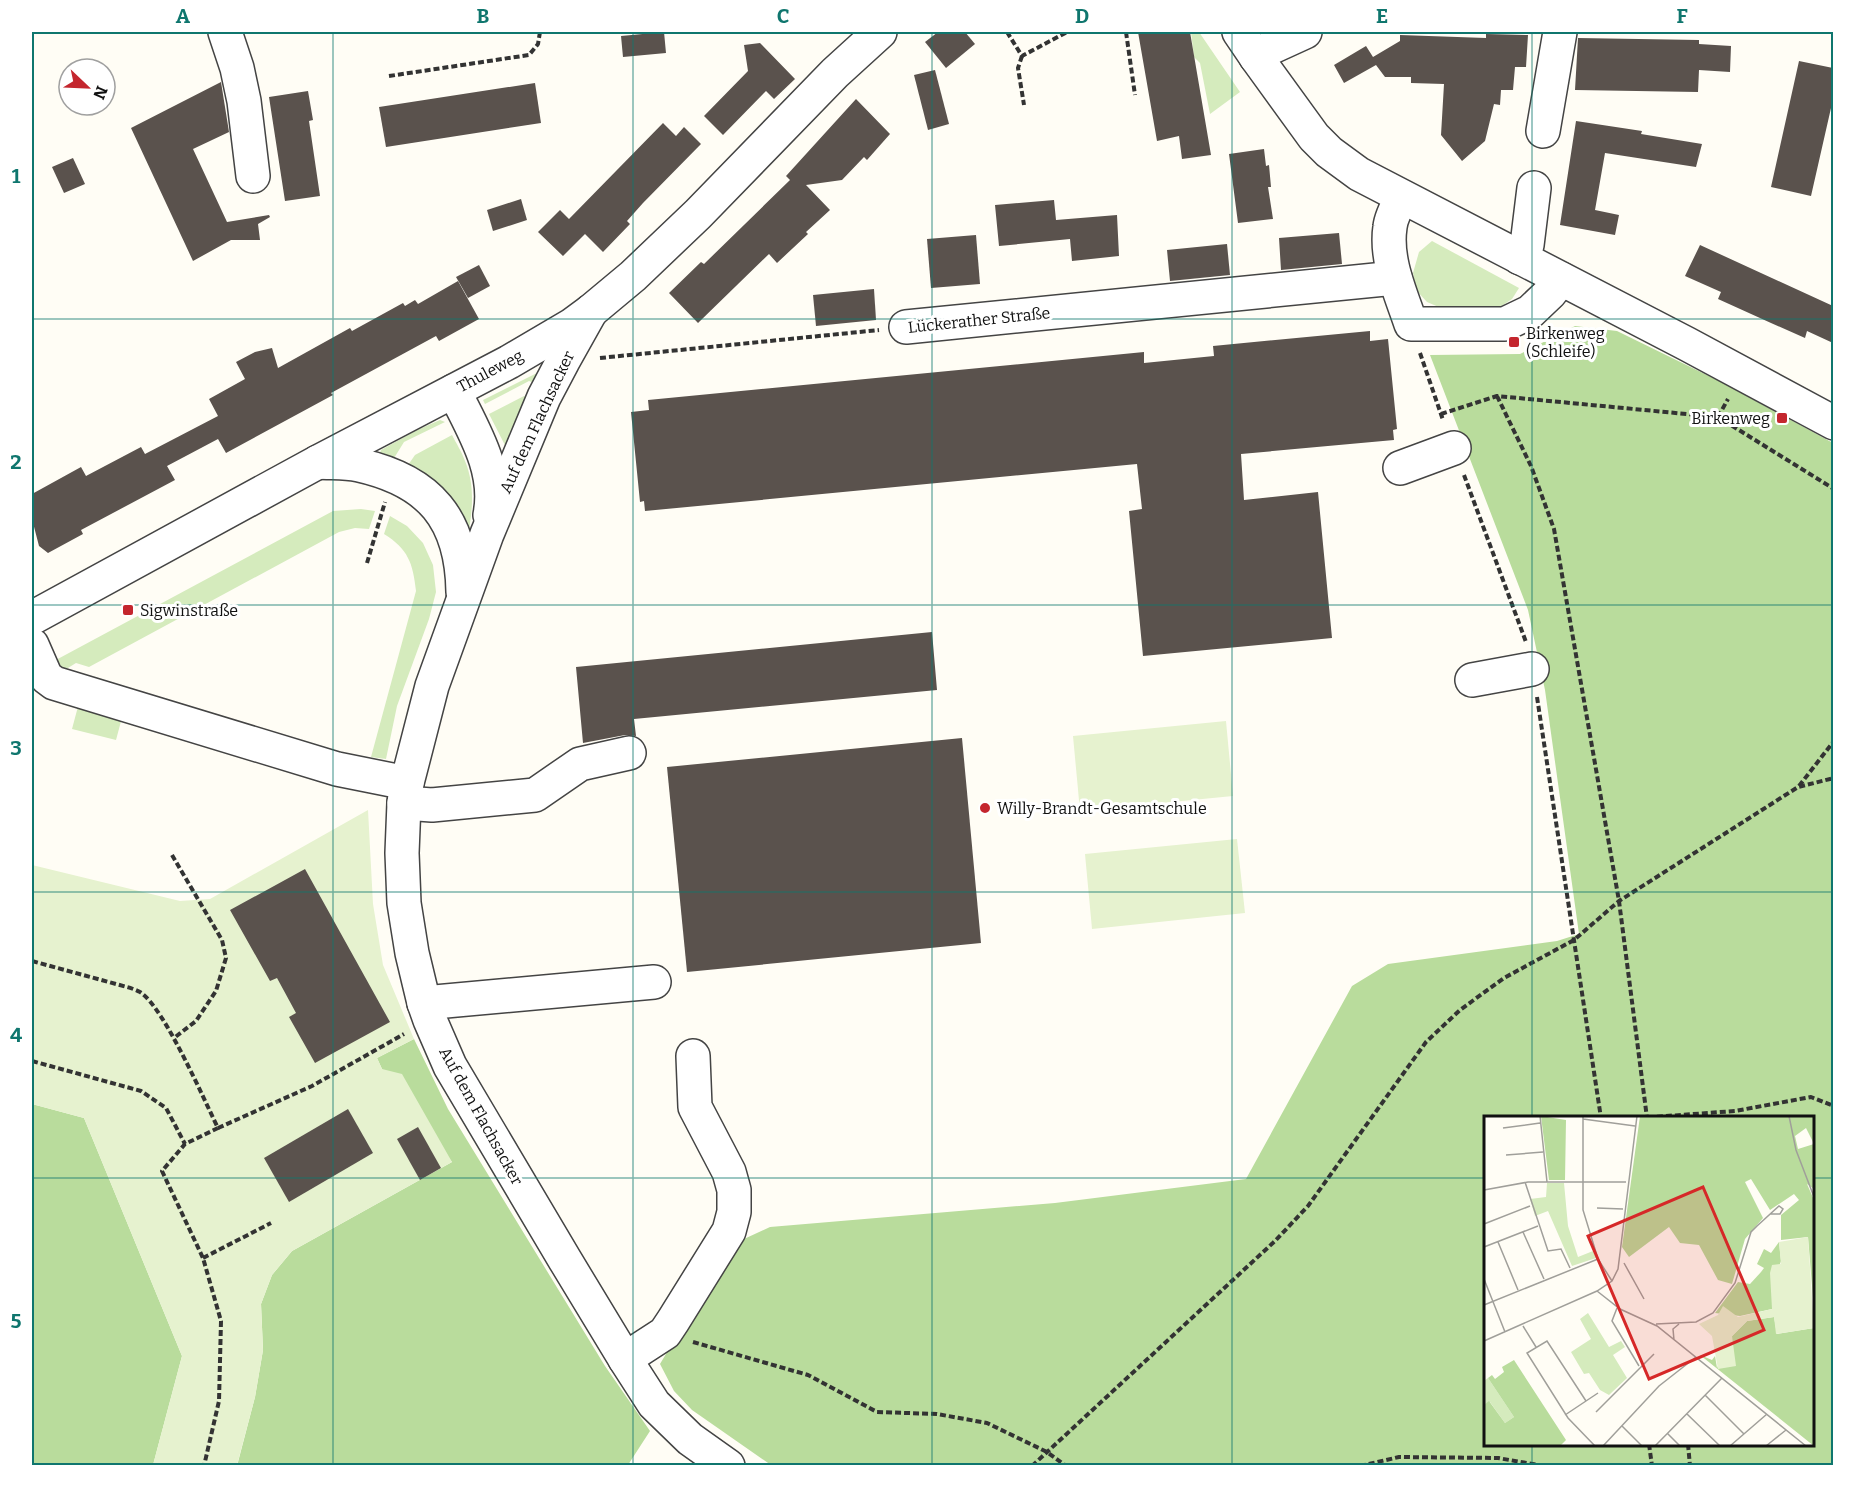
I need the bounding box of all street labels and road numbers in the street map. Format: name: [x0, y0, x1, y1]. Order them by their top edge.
street label: Lückerather Straße: [907, 303, 1051, 337]
street label: Thuleweg: [454, 346, 526, 396]
street label: Auf dem Flachsacker: [496, 348, 578, 496]
street label: Auf dem Flachsacker: [435, 1044, 527, 1188]

